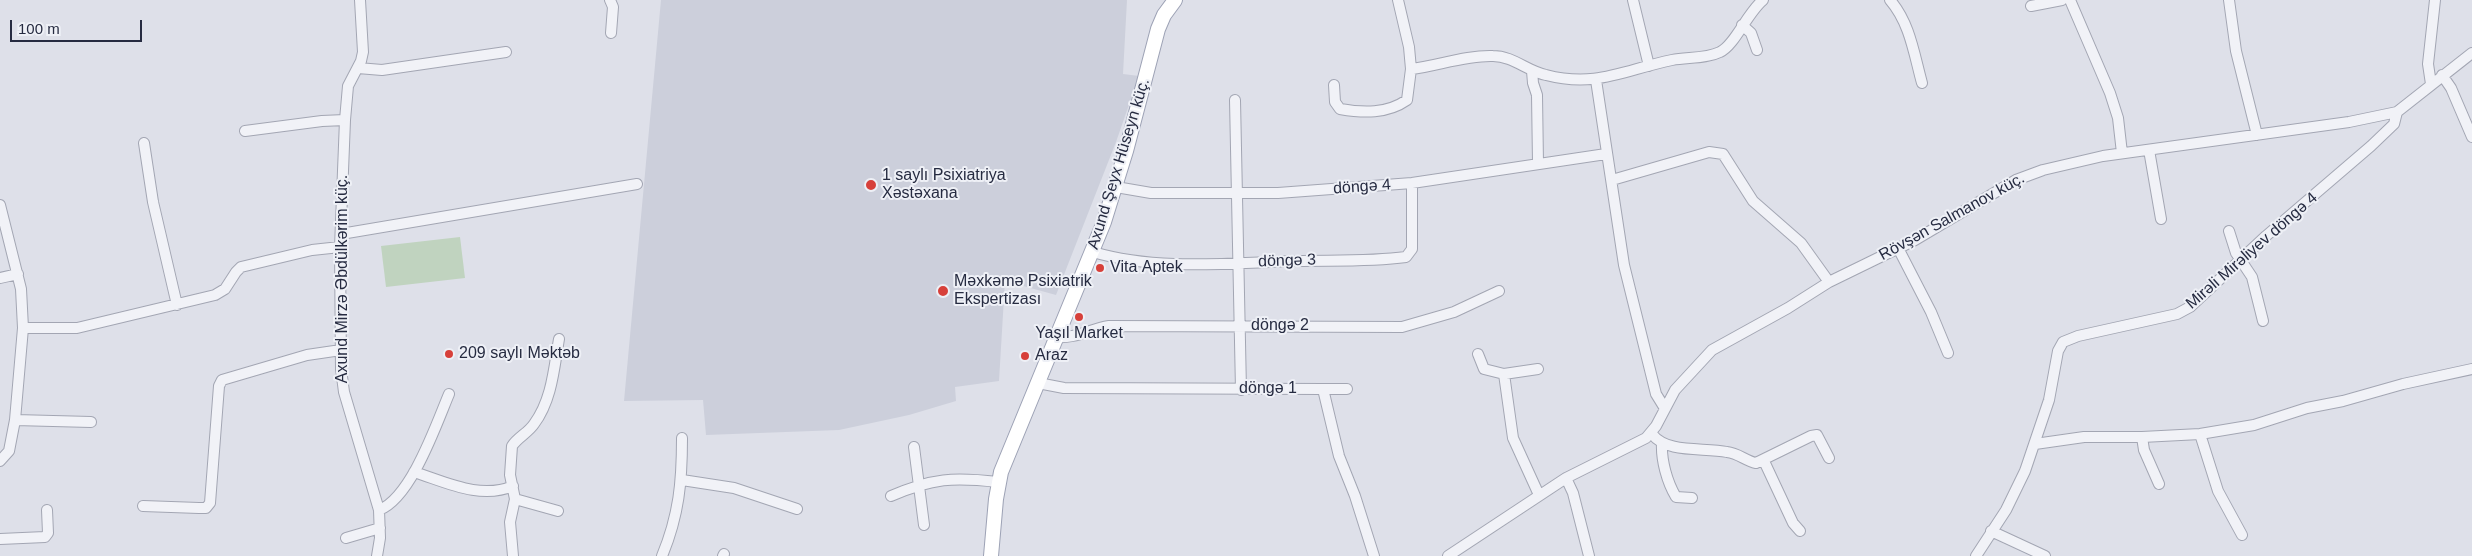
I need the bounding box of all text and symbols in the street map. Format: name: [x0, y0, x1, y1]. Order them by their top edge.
scale bar: [12, 10, 145, 42]
text: 100 m: [18, 20, 60, 37]
street label: Axund Şeyx Hüseyn küç.: [1084, 76, 1154, 252]
place label: 1 saylı Psixiatriya Xəstəxana: [882, 166, 1006, 204]
street label: Rövşən Salmanov küç.: [1876, 169, 2028, 265]
street label: Axund Mirzə Əbdülkərim küç.: [333, 175, 353, 383]
street label: döngə 4: [1332, 175, 1392, 199]
marker: 1 saylı Psixiatriya Xəstəxana: [864, 178, 878, 192]
street label: Mirəli Mirəliyev döngə 4: [2182, 189, 2322, 313]
street label: döngə 3: [1258, 250, 1316, 272]
place label: Vita Aptek: [1110, 258, 1183, 278]
marker: Vita Aptek: [1094, 262, 1106, 274]
place label: Məxkəmə Psixiatrik Ekspertizası: [954, 272, 1092, 310]
marker: Məxkəmə Psixiatrik Ekspertizası: [936, 284, 950, 298]
marker: Yaşıl Market: [1073, 311, 1085, 323]
street label: döngə 2: [1251, 316, 1309, 336]
place label: Yaşıl Market: [1035, 324, 1123, 344]
place label: 209 saylı Məktəb: [459, 344, 580, 364]
place label: Araz: [1035, 346, 1068, 366]
marker: 209 saylı Məktəb: [443, 348, 455, 360]
marker: Araz: [1019, 350, 1031, 362]
street label: döngə 1: [1239, 379, 1297, 399]

